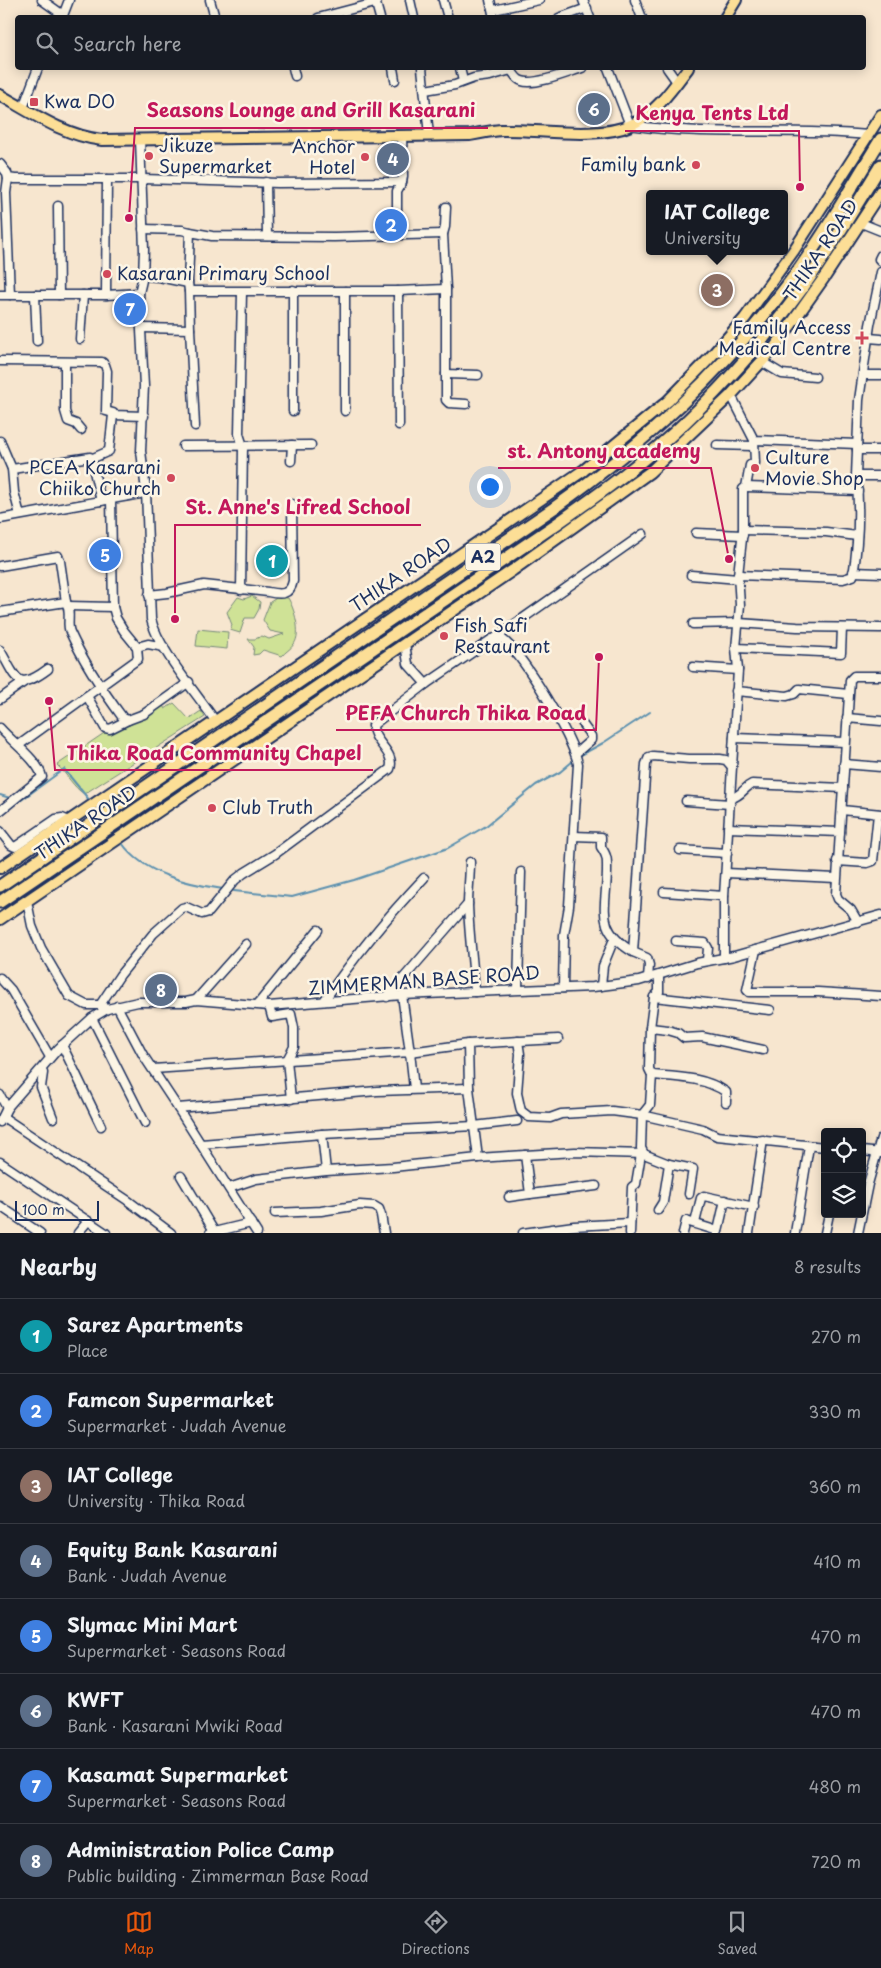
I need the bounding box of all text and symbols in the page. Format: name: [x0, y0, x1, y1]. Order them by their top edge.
search box: [15, 15, 866, 70]
icon: search: [33, 29, 61, 57]
text: Search here: [73, 29, 182, 57]
place label: Kwa DO: [44, 87, 115, 114]
pin: 6: [578, 90, 610, 128]
callout: Seasons Lounge and Grill Kasarani: [135, 94, 488, 128]
text: Seasons Lounge and Grill Kasarani: [146, 95, 476, 123]
marker: Kwa DO: [28, 96, 40, 108]
callout: Kenya Tents Ltd: [625, 97, 799, 131]
text: Kenya Tents Ltd: [635, 98, 789, 126]
place label: Jikuze Supermarket: [159, 131, 272, 179]
place label: Anchor Hotel: [292, 132, 356, 180]
pin: 4: [377, 140, 409, 178]
marker: Jikuze Supermarket: [143, 150, 155, 162]
place label: Family bank: [581, 150, 686, 177]
marker: Anchor Hotel: [359, 151, 371, 163]
marker: Family bank: [690, 159, 702, 171]
popup: [646, 190, 788, 255]
street label: THIKA ROAD: [776, 193, 864, 306]
text: IAT College: [664, 197, 770, 225]
pin: 2: [375, 206, 407, 244]
text: University: [664, 225, 741, 249]
place label: Kasarani Primary School: [117, 259, 330, 286]
marker: Kasarani Primary School: [101, 268, 113, 280]
pin: 3: [701, 271, 733, 309]
pin: 7: [114, 290, 146, 328]
place label: Family Access Medical Centre: [718, 313, 851, 361]
marker: Family Access Medical Centre: [855, 331, 869, 345]
callout: st. Antony academy: [498, 434, 711, 468]
text: st. Antony academy: [508, 436, 700, 464]
place label: Culture Movie Shop: [765, 443, 864, 491]
place label: PCEA Kasarani Chiiko Church: [29, 453, 161, 501]
marker: Culture Movie Shop: [749, 462, 761, 474]
marker: PCEA Kasarani Chiiko Church: [165, 472, 177, 484]
your location: [477, 474, 503, 500]
callout: St. Anne's Lifred School: [175, 491, 421, 525]
text: St. Anne's Lifred School: [185, 492, 411, 520]
street label: THIKA ROAD: [344, 530, 457, 618]
pin: 5: [89, 536, 121, 574]
pin: 1: [256, 542, 288, 580]
road number: A2: [466, 544, 500, 570]
place label: Fish Safi Restaurant: [454, 611, 550, 659]
marker: Fish Safi Restaurant: [438, 630, 450, 642]
callout: PEFA Church Thika Road: [336, 696, 596, 730]
text: PEFA Church Thika Road: [345, 698, 587, 726]
callout: Thika Road Community Chapel: [55, 736, 373, 770]
text: Thika Road Community Chapel: [67, 738, 361, 766]
street label: THIKA ROAD: [29, 778, 142, 866]
place label: Club Truth: [222, 793, 313, 820]
marker: Club Truth: [206, 802, 218, 814]
street label: ZIMMERMAN BASE ROAD: [307, 958, 541, 1001]
pin: 8: [145, 971, 177, 1009]
map controls: [821, 1128, 866, 1218]
button: locate: [821, 1128, 866, 1173]
button: layers: [821, 1173, 866, 1218]
scale bar: [15, 1198, 99, 1221]
text: 100 m: [22, 1199, 65, 1220]
text: Nearby: [20, 1250, 97, 1282]
text: 8 results: [794, 1254, 861, 1278]
text: Sarez Apartments: [67, 1310, 243, 1338]
text: 1: [32, 1324, 40, 1348]
text: 270 m: [811, 1324, 861, 1348]
text: Place: [67, 1338, 108, 1362]
text: Famcon Supermarket: [67, 1385, 274, 1413]
text: 2: [30, 1399, 42, 1423]
text: 330 m: [808, 1399, 861, 1423]
text: Supermarket · Judah Avenue: [67, 1413, 286, 1437]
text: IAT College: [67, 1460, 173, 1488]
text: 3: [31, 1474, 41, 1498]
text: 360 m: [809, 1474, 861, 1498]
text: University · Thika Road: [67, 1488, 245, 1512]
text: Equity Bank Kasarani: [67, 1535, 277, 1563]
text: 4: [31, 1549, 41, 1573]
text: 410 m: [813, 1549, 861, 1573]
text: Bank · Judah Avenue: [67, 1563, 227, 1587]
text: Slymac Mini Mart: [67, 1610, 238, 1638]
text: 5: [31, 1624, 41, 1648]
text: 470 m: [811, 1624, 861, 1648]
text: Supermarket · Seasons Road: [67, 1638, 286, 1662]
text: KWFT: [67, 1685, 123, 1713]
text: 6: [30, 1699, 42, 1723]
text: 470 m: [811, 1699, 861, 1723]
text: Bank · Kasarani Mwiki Road: [67, 1713, 283, 1737]
text: Kasamat Supermarket: [67, 1760, 288, 1788]
text: 7: [31, 1774, 41, 1798]
text: 480 m: [809, 1774, 861, 1798]
text: Supermarket · Seasons Road: [67, 1788, 286, 1812]
text: Administration Police Camp: [67, 1835, 334, 1863]
text: 8: [31, 1849, 41, 1873]
text: 720 m: [811, 1849, 861, 1873]
text: Public building · Zimmerman Base Road: [67, 1863, 369, 1887]
tab: Map: [124, 1908, 154, 1959]
tab: Directions: [402, 1908, 470, 1959]
tab: Saved: [717, 1908, 757, 1959]

